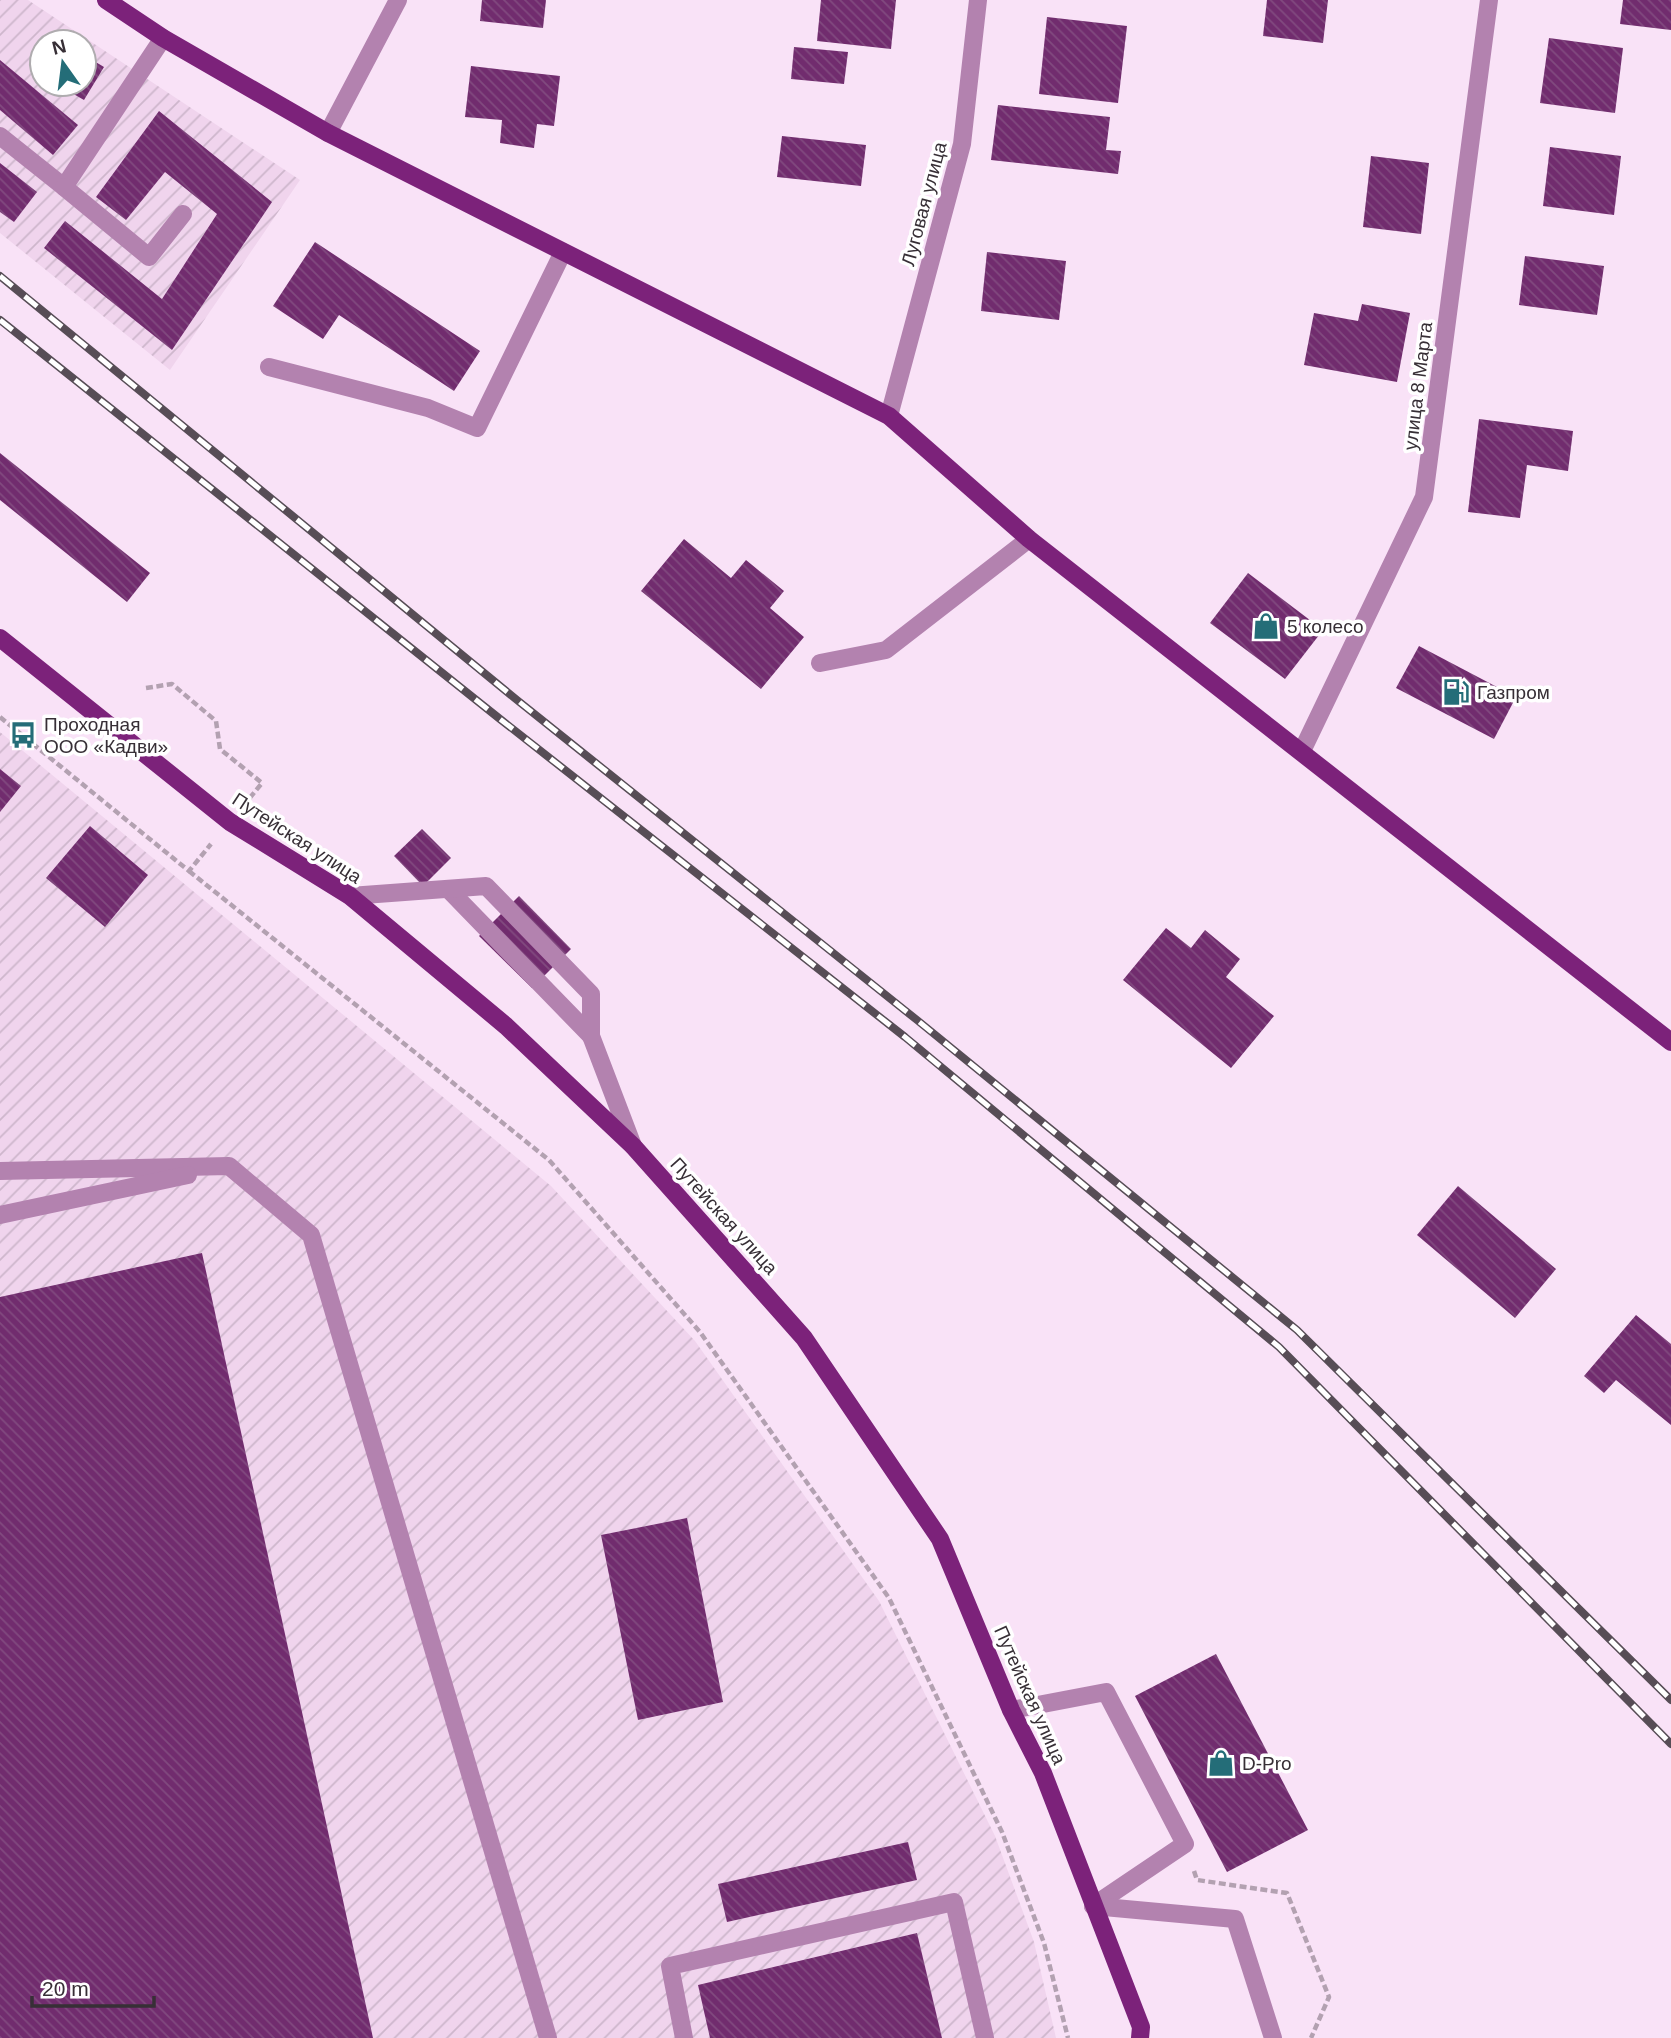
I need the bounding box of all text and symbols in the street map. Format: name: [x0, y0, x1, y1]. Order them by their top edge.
north arrow: [28, 28, 98, 98]
text: N: [50, 35, 68, 59]
street label: Луговая улица: [897, 139, 951, 268]
street label: улица 8 Марта: [1400, 320, 1436, 451]
shop icon: 5 колесо: [1251, 611, 1281, 641]
place label: 5 колесо: [1287, 616, 1363, 637]
fuel station icon: Газпром: [1441, 677, 1471, 707]
place label: Газпром: [1477, 682, 1550, 703]
place label: Проходная ООО «Кадви»: [44, 714, 168, 757]
bus stop icon: Проходная ООО «Кадви»: [8, 720, 38, 750]
street label: Путейская улица: [229, 789, 366, 888]
street label: Путейская улица: [666, 1153, 782, 1279]
street label: Путейская улица: [990, 1622, 1070, 1768]
shop icon: D-Pro: [1206, 1748, 1236, 1778]
place label: D-Pro: [1242, 1753, 1292, 1774]
scale bar: [32, 1965, 154, 2009]
text: 20 m: [42, 1977, 89, 2000]

